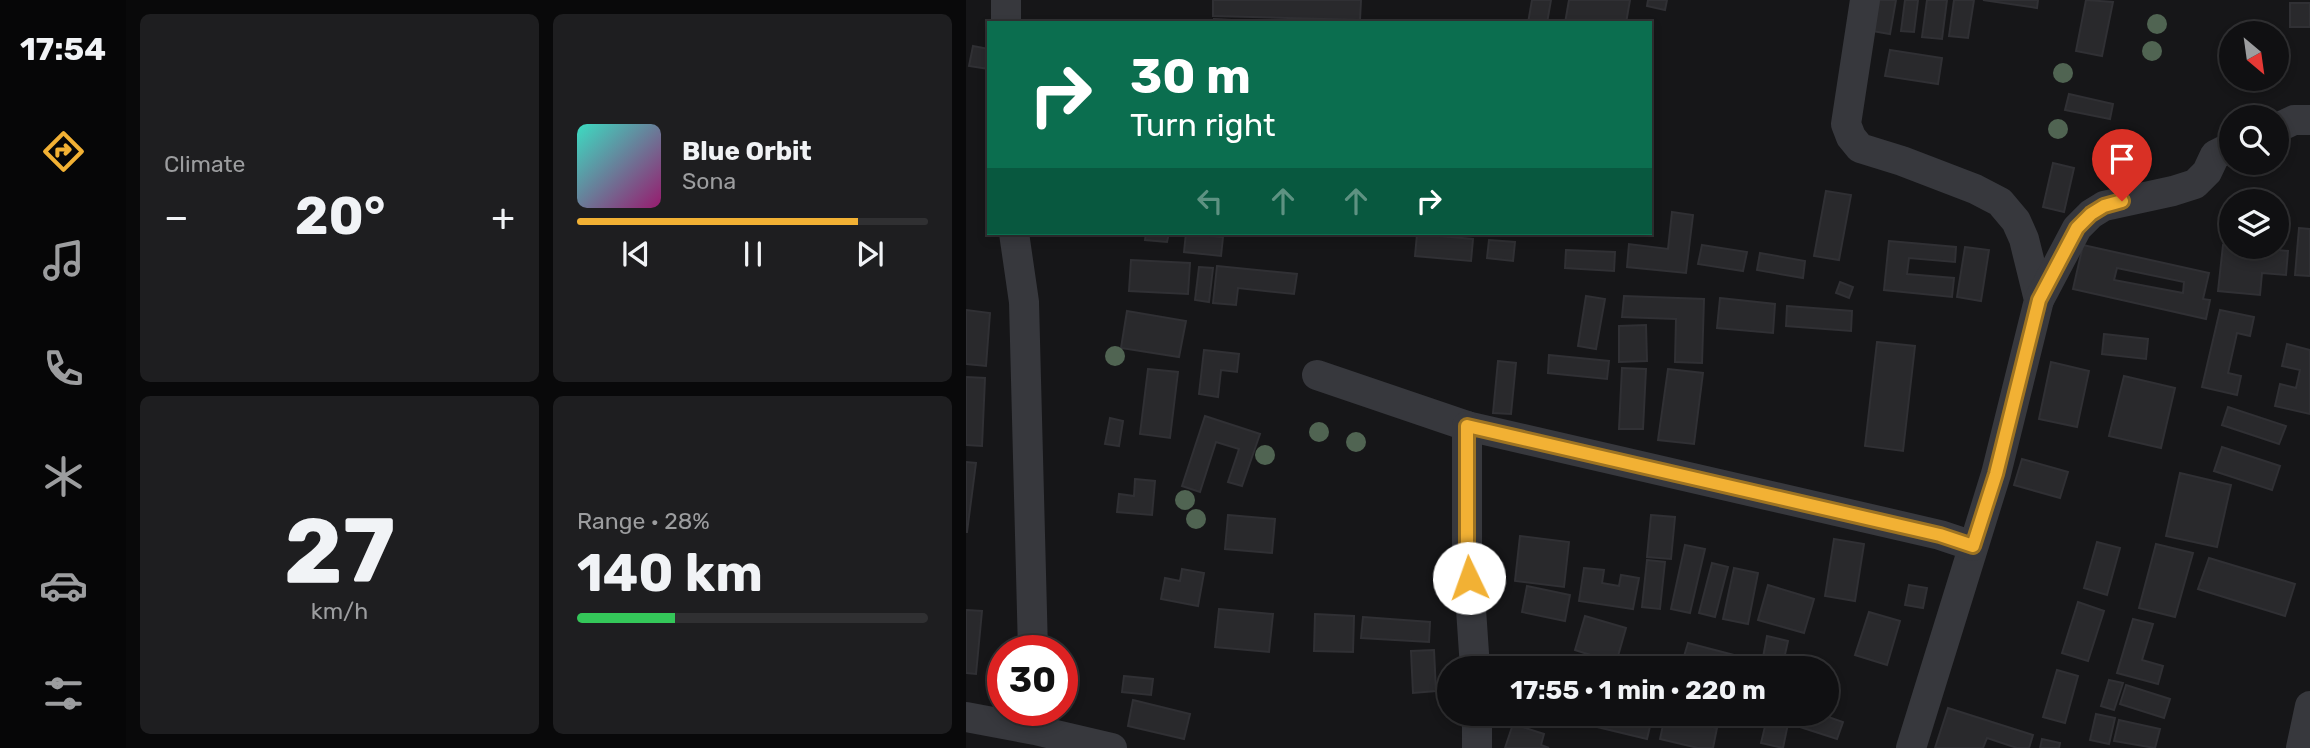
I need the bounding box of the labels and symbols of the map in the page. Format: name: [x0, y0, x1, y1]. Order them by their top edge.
north arrow: [2219, 21, 2289, 91]
pin: [2092, 129, 2152, 201]
position arrow: [1432, 541, 1506, 615]
speed limit sign: 30: [987, 635, 1078, 726]

